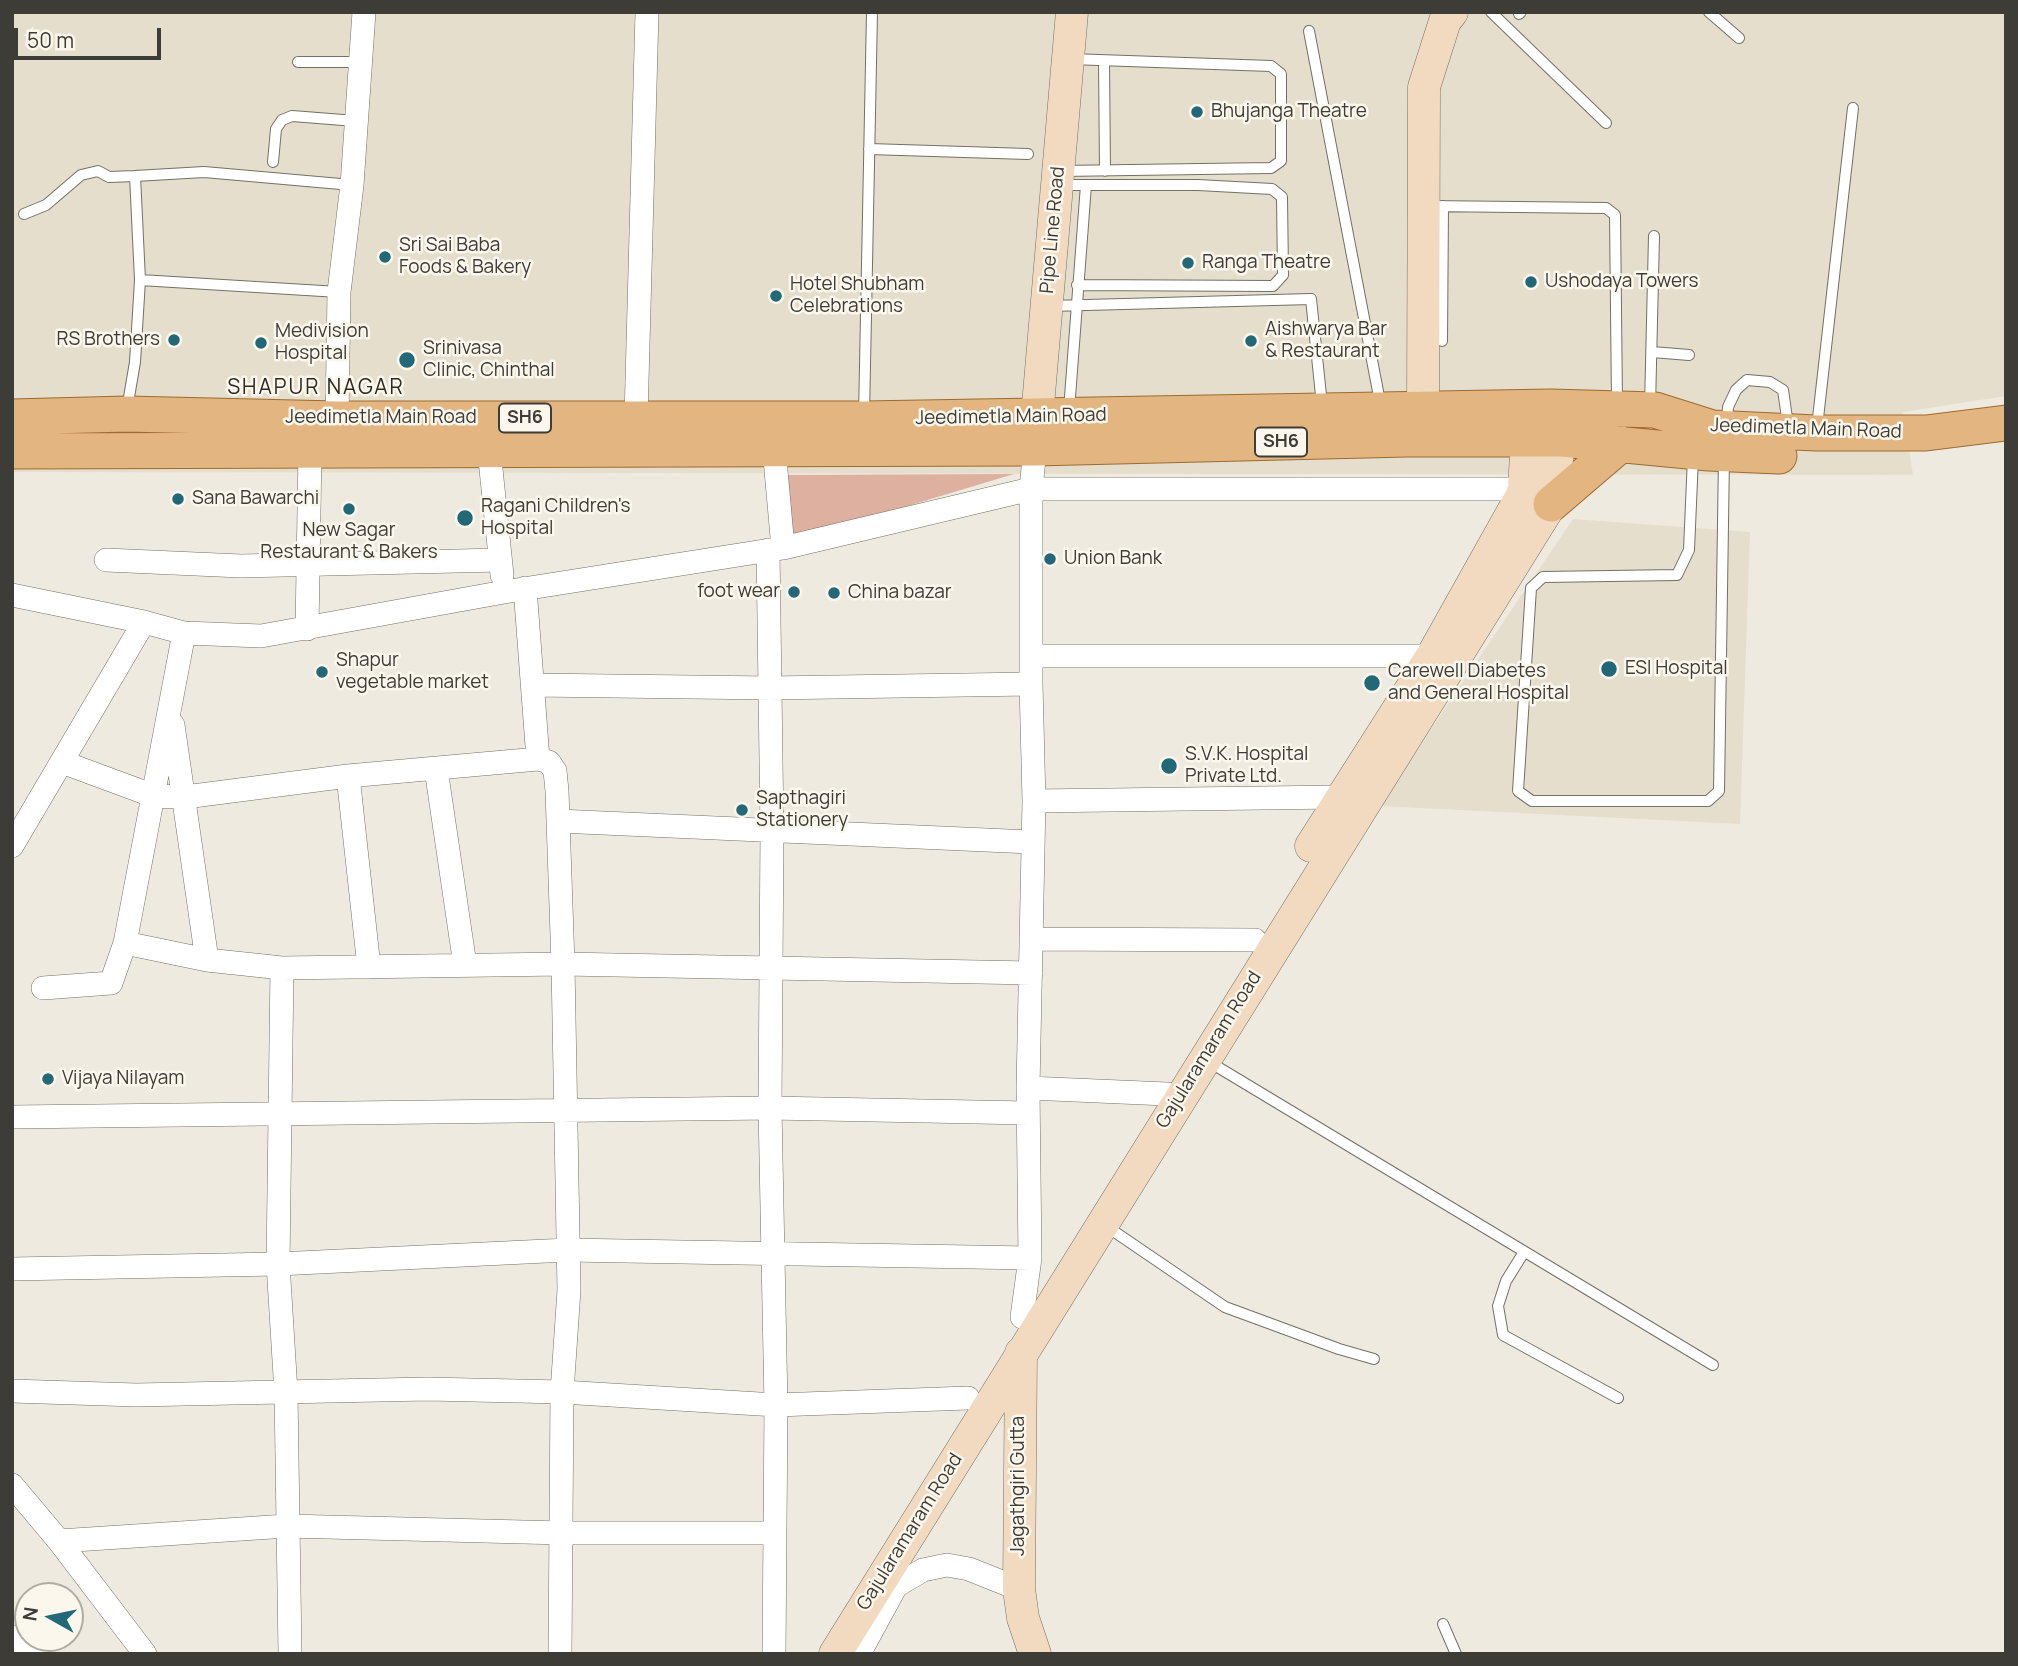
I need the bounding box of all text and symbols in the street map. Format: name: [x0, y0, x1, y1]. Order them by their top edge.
scale bar: [18, 14, 164, 58]
text: 50 m: [27, 26, 74, 54]
place label: Bhujanga Theatre: [1211, 101, 1367, 123]
marker: Bhujanga Theatre: [1189, 104, 1205, 120]
street label: Pipe Line Road: [1036, 166, 1070, 294]
place label: Sri Sai Baba Foods & Bakery: [399, 235, 531, 279]
marker: Sri Sai Baba Foods & Bakery: [377, 249, 393, 265]
place label: Ranga Theatre: [1202, 252, 1331, 274]
marker: Ranga Theatre: [1180, 255, 1196, 271]
place label: Ushodaya Towers: [1545, 271, 1699, 293]
place label: Hotel Shubham Celebrations: [790, 274, 924, 318]
marker: Ushodaya Towers: [1523, 274, 1539, 290]
marker: Hotel Shubham Celebrations: [768, 288, 784, 304]
place label: Aishwarya Bar & Restaurant: [1265, 319, 1387, 363]
place label: Medivision Hospital: [275, 321, 369, 365]
place label: RS Brothers: [57, 329, 160, 351]
marker: RS Brothers: [166, 332, 182, 348]
marker: Aishwarya Bar & Restaurant: [1243, 333, 1259, 349]
marker: Medivision Hospital: [253, 335, 269, 351]
place label: Srinivasa Clinic, Chinthal: [423, 338, 555, 382]
marker: Srinivasa Clinic, Chinthal: [397, 350, 417, 370]
district label: SHAPUR NAGAR: [229, 375, 403, 401]
road number: SH6: [499, 404, 551, 432]
street label: Jeedimetla Main Road: [915, 404, 1107, 430]
street label: Jeedimetla Main Road: [285, 407, 477, 429]
street label: Jeedimetla Main Road: [1710, 414, 1902, 444]
road number: SH6: [1255, 428, 1307, 457]
place label: Sana Bawarchi: [192, 488, 319, 510]
marker: Sana Bawarchi: [170, 491, 186, 507]
place label: Ragani Children's Hospital: [481, 496, 630, 540]
marker: New Sagar Restaurant & Bakers: [341, 501, 357, 517]
marker: Ragani Children's Hospital: [455, 508, 475, 528]
place label: New Sagar Restaurant & Bakers: [260, 520, 438, 564]
place label: Union Bank: [1064, 548, 1162, 570]
marker: Union Bank: [1042, 551, 1058, 567]
place label: foot wear: [697, 581, 780, 603]
place label: China bazar: [848, 582, 952, 604]
marker: foot wear: [786, 584, 802, 600]
marker: China bazar: [826, 585, 842, 601]
place label: Shapur vegetable market: [336, 650, 489, 694]
place label: ESI Hospital: [1625, 658, 1728, 680]
marker: ESI Hospital: [1599, 659, 1619, 679]
place label: Carewell Diabetes and General Hospital: [1388, 661, 1569, 705]
marker: Shapur vegetable market: [314, 664, 330, 680]
marker: Carewell Diabetes and General Hospital: [1362, 673, 1382, 693]
place label: S.V.K. Hospital Private Ltd.: [1185, 744, 1308, 788]
marker: S.V.K. Hospital Private Ltd.: [1159, 756, 1179, 776]
place label: Sapthagiri Stationery: [756, 788, 848, 832]
marker: Sapthagiri Stationery: [734, 802, 750, 818]
street label: Gajularamaram Road: [1151, 967, 1267, 1133]
place label: Vijaya Nilayam: [62, 1068, 184, 1090]
marker: Vijaya Nilayam: [40, 1071, 56, 1087]
street label: Jagathgiri Gutta: [1008, 1416, 1030, 1556]
street label: Gajularamaram Road: [852, 1449, 968, 1615]
north arrow: [14, 1582, 84, 1652]
text: N: [16, 1605, 44, 1623]

